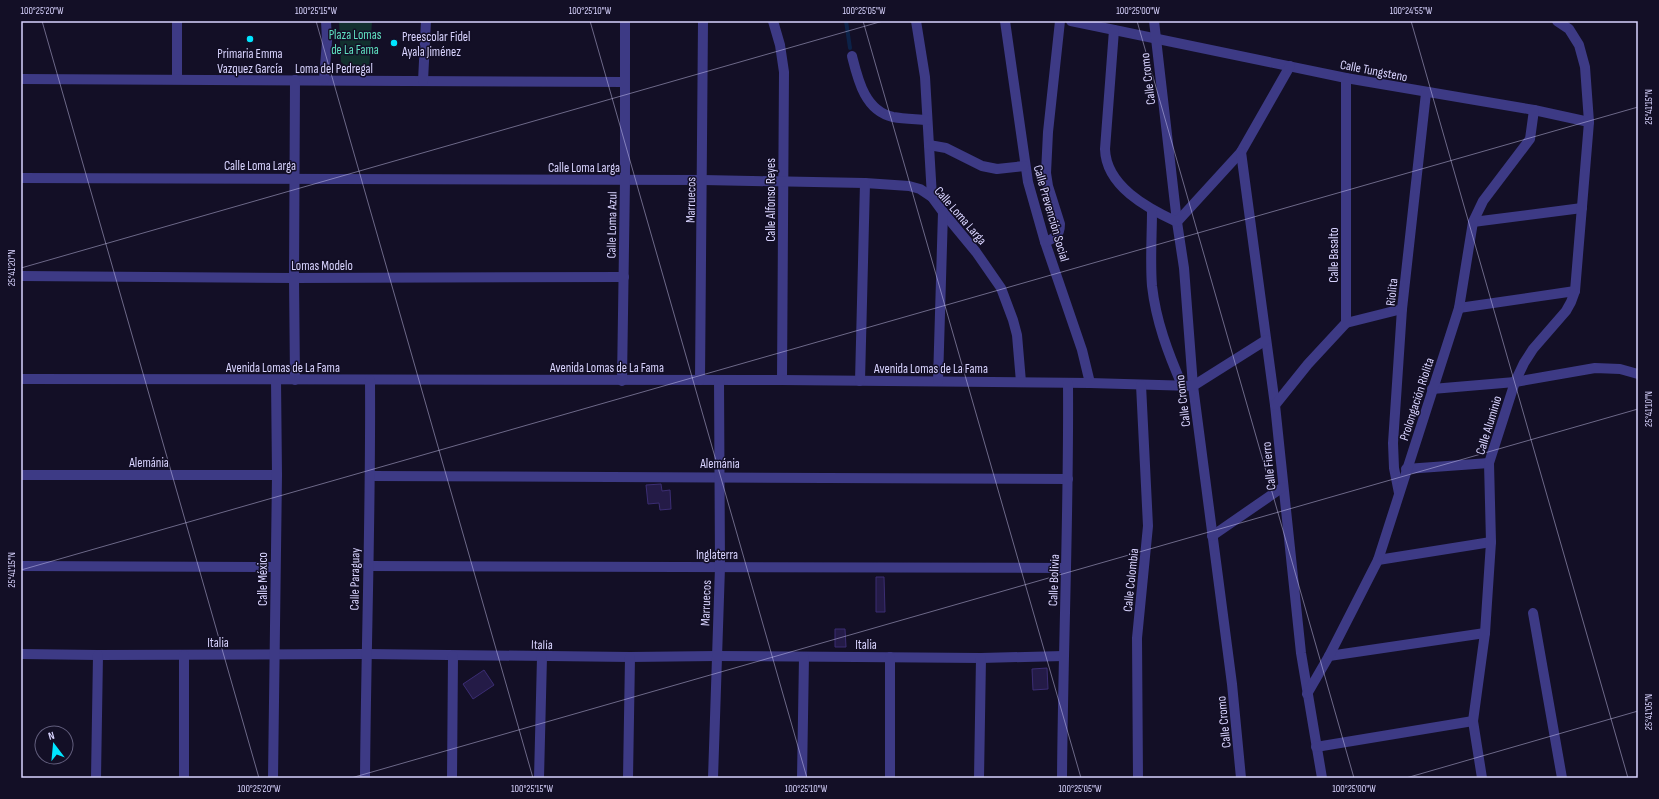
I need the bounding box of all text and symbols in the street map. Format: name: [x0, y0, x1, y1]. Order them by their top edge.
text: 100°25'20"W: [20, 5, 64, 17]
text: 100°25'15"W: [295, 5, 338, 17]
text: 100°25'10"W: [569, 5, 612, 17]
text: 100°25'05"W: [843, 5, 886, 17]
text: 100°25'00"W: [1116, 5, 1160, 17]
text: 100°24'55"W: [1390, 5, 1433, 17]
park label: Plaza Lomas de La Fama: [329, 27, 382, 58]
place label: Preescolar Fidel Ayala Jiménez: [401, 29, 471, 60]
marker: Primaria Emma Vazquez García: [245, 34, 255, 44]
marker: Preescolar Fidel Ayala Jiménez: [389, 38, 399, 48]
place label: Primaria Emma Vazquez García: [217, 46, 283, 77]
street label: Calle Cromo: [1137, 52, 1159, 106]
street label: Calle Tungsteno: [1339, 57, 1409, 85]
street label: Loma del Pedregal: [295, 61, 373, 77]
text: 25°41'15"N: [1643, 89, 1655, 125]
street label: Calle Loma Larga: [224, 158, 296, 174]
street label: Calle Alfonso Reyes: [763, 158, 779, 242]
street label: Calle Loma Larga: [548, 160, 620, 176]
street label: Calle Prevención Social: [1030, 163, 1072, 263]
street label: Marruecos: [683, 177, 699, 223]
street label: Calle Loma Larga: [931, 183, 990, 248]
street label: Calle Loma Azul: [603, 191, 621, 259]
street label: Calle Basalto: [1326, 227, 1342, 283]
text: 25°41'20"N: [6, 250, 18, 286]
street label: Lomas Modelo: [291, 258, 353, 274]
street label: Riolita: [1383, 277, 1401, 307]
street label: Prolongación Riolita: [1396, 356, 1438, 443]
street label: Avenida Lomas de La Fama: [225, 360, 340, 376]
street label: Avenida Lomas de La Fama: [549, 360, 664, 376]
street label: Avenida Lomas de La Fama: [873, 361, 988, 377]
street label: Calle Cromo: [1172, 374, 1194, 428]
text: 25°41'10"N: [1643, 391, 1655, 427]
street label: Calle Aluminio: [1472, 394, 1506, 457]
street label: Calle Fierro: [1258, 441, 1279, 491]
street label: Alemánia: [128, 455, 169, 471]
street label: Alemánia: [699, 456, 740, 472]
street label: Inglaterra: [696, 547, 738, 563]
street label: Calle Paraguay: [346, 548, 364, 610]
street label: Calle Colombia: [1120, 548, 1142, 613]
text: 25°41'15"N: [6, 552, 18, 588]
street label: Calle México: [255, 552, 271, 606]
street label: Calle Bolivia: [1045, 554, 1063, 606]
street label: Marruecos: [697, 579, 715, 626]
street label: Italia: [207, 635, 229, 651]
street label: Italia: [531, 637, 553, 653]
street label: Italia: [855, 637, 877, 653]
text: 25°41'05"N: [1643, 694, 1655, 730]
street label: Calle Cromo: [1213, 695, 1235, 749]
north arrow: [34, 725, 74, 765]
text: N: [47, 729, 56, 743]
text: 100°25'20"W: [237, 783, 281, 795]
text: 100°25'15"W: [511, 783, 554, 795]
text: 100°25'10"W: [785, 783, 828, 795]
text: 100°25'05"W: [1059, 783, 1102, 795]
text: 100°25'00"W: [1332, 783, 1376, 795]

